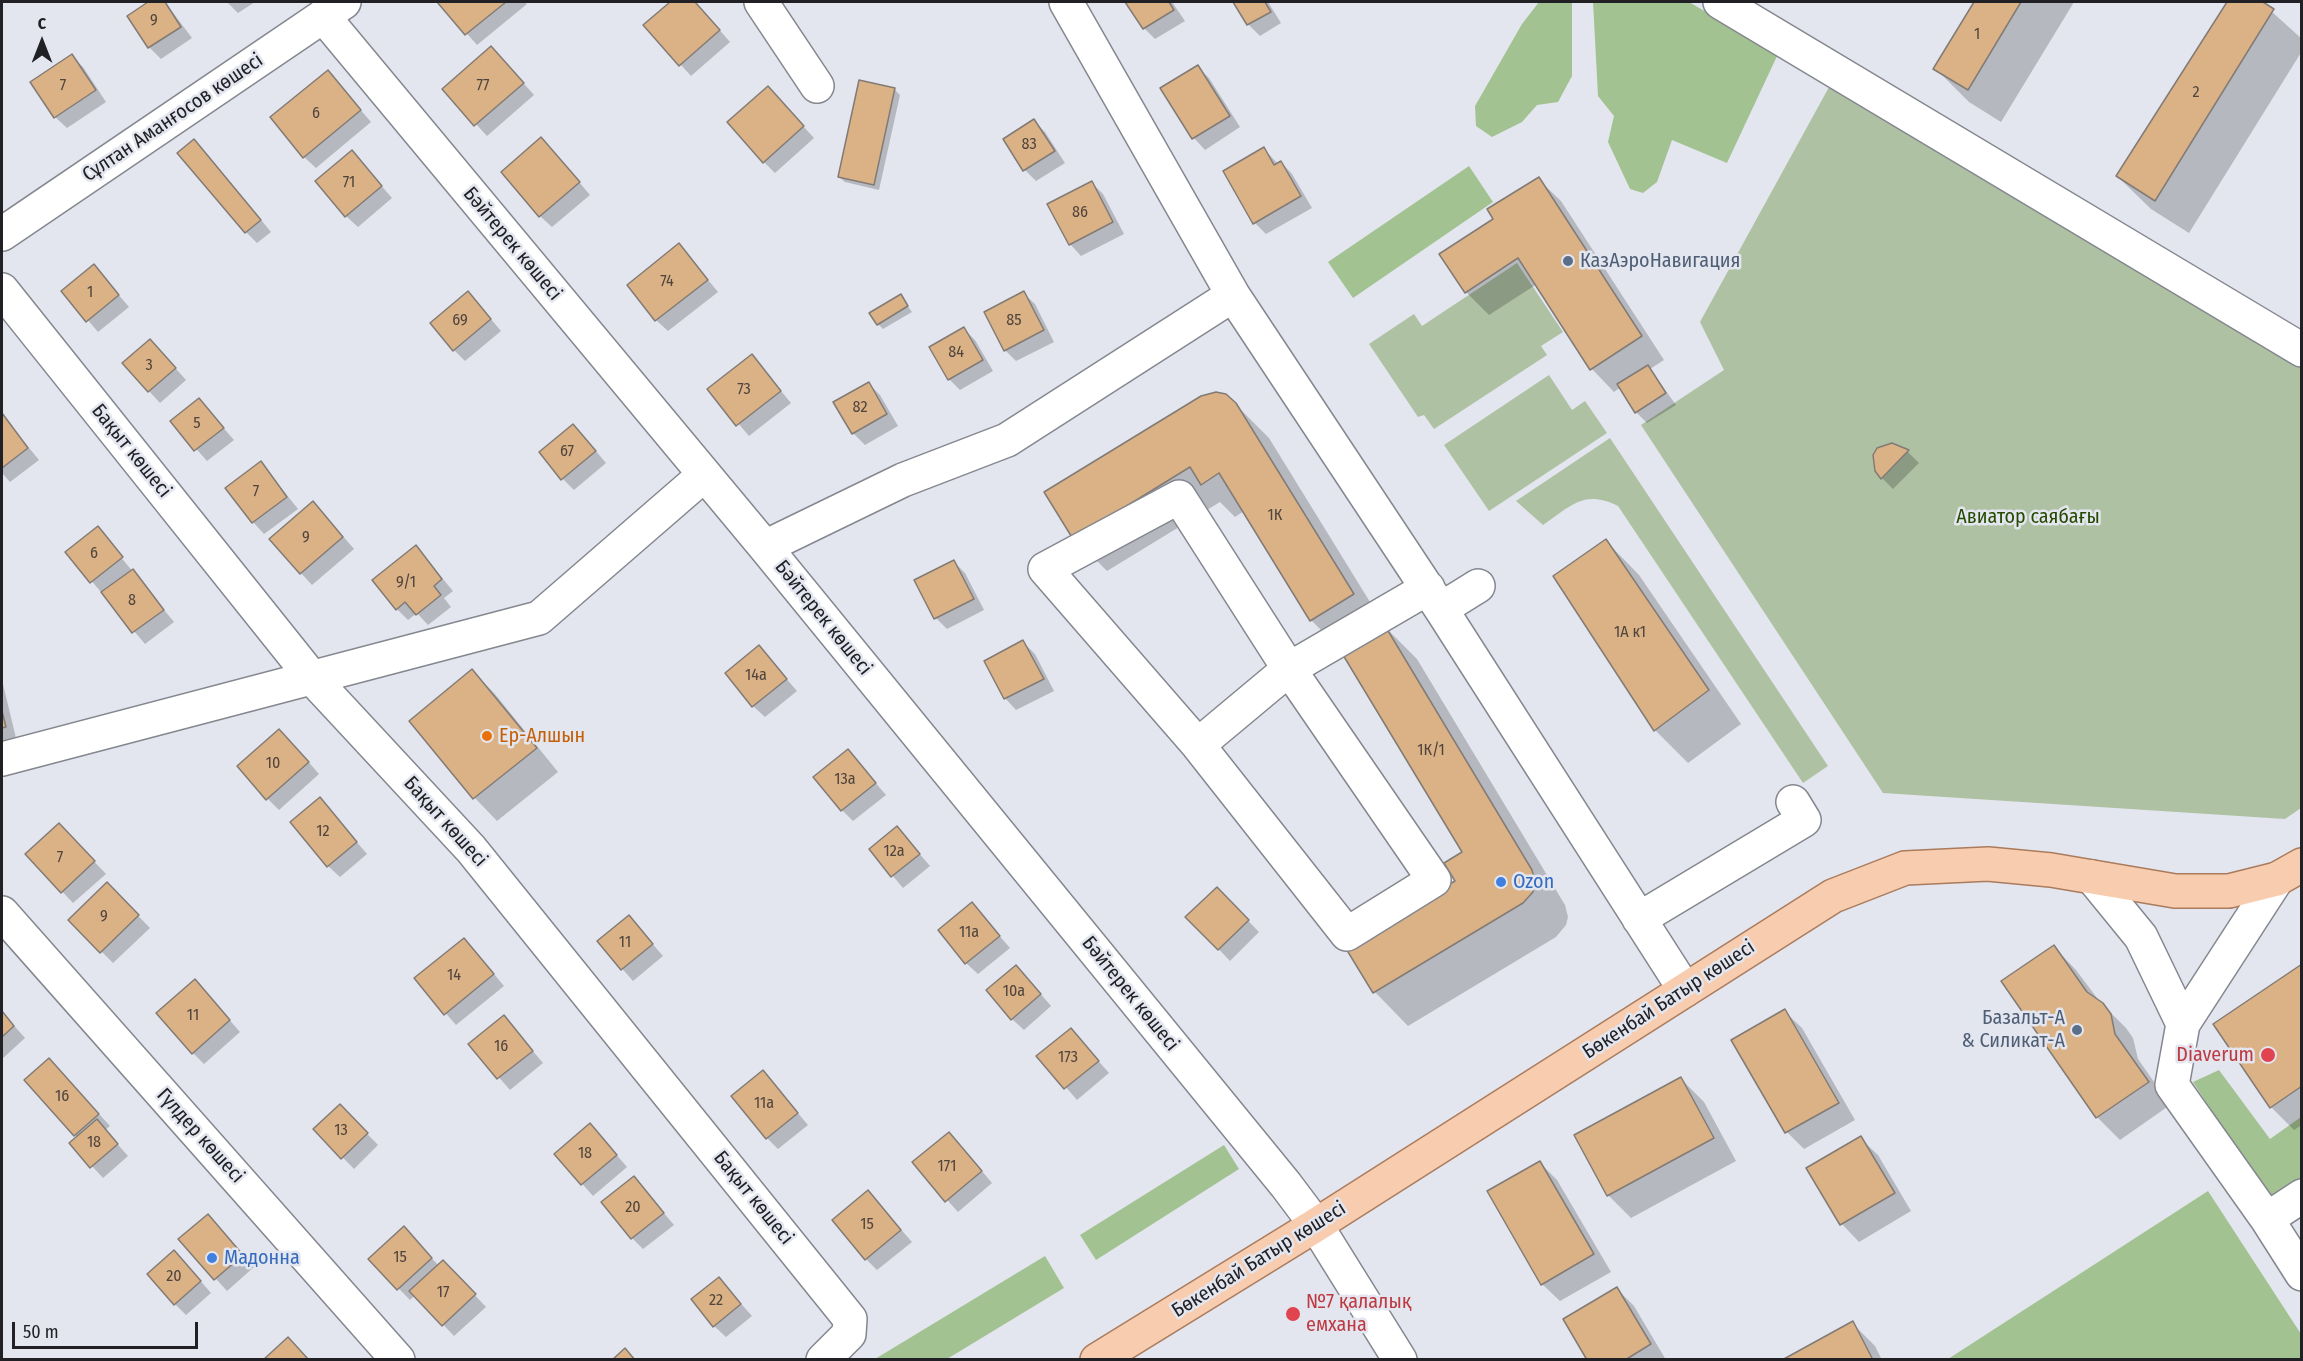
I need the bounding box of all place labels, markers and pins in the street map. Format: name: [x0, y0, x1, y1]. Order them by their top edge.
place label: КазАэроНавигация: [1580, 249, 1740, 273]
marker: КазАэроНавигация: [1561, 254, 1575, 268]
place label: Ер-Алшын: [499, 724, 585, 748]
marker: Ер-Алшын: [480, 729, 494, 743]
place label: Ozon: [1513, 870, 1554, 894]
marker: Ozon: [1494, 875, 1508, 889]
place label: Базальт-А & Силикат-А: [1961, 1006, 2065, 1053]
marker: Базальт-А & Силикат-А: [2070, 1023, 2084, 1037]
place label: Diaverum: [2176, 1043, 2254, 1067]
marker: Diaverum: [2259, 1046, 2277, 1064]
place label: Мадонна: [224, 1246, 300, 1270]
marker: Мадонна: [205, 1251, 219, 1265]
place label: №7 қалалық емхана: [1306, 1290, 1411, 1337]
marker: №7 қалалық емхана: [1284, 1305, 1302, 1323]

